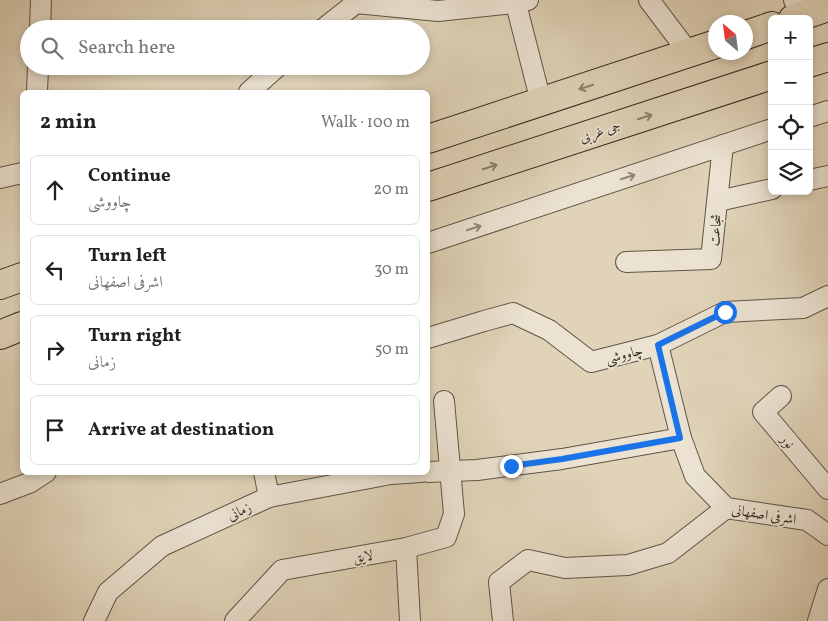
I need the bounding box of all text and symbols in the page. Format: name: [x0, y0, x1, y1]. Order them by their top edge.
north arrow: [708, 15, 753, 60]
map controls: [768, 15, 813, 195]
button: +: [768, 15, 813, 60]
search box: [20, 20, 430, 75]
icon: search: [38, 34, 66, 62]
text: Search here: [78, 35, 175, 61]
button: −: [768, 60, 813, 105]
one-way arrow: [579, 83, 594, 92]
button: locate: [768, 105, 813, 150]
text: 2 min: [40, 108, 97, 137]
one-way arrow: [637, 111, 653, 121]
text: Walk · 100 m: [321, 112, 410, 134]
street label: جی غربی: [577, 117, 624, 148]
button: layers: [768, 150, 813, 195]
one-way arrow: [482, 162, 498, 171]
text: Continue: [88, 163, 171, 189]
one-way arrow: [620, 172, 635, 181]
icon: ahead: [41, 176, 69, 204]
text: 20 m: [374, 179, 409, 201]
text: چاووشی: [88, 192, 131, 214]
street label: شجاعت: [705, 213, 728, 247]
one-way arrow: [465, 223, 481, 232]
text: Turn left: [88, 243, 167, 269]
icon: left: [41, 256, 69, 284]
text: 30 m: [374, 259, 409, 281]
text: اشرفی اصفهانی: [88, 272, 163, 294]
route start: [714, 301, 737, 324]
text: Turn right: [88, 323, 181, 349]
icon: right: [41, 336, 69, 364]
text: 50 m: [375, 339, 409, 361]
street label: چاووشی: [604, 342, 645, 369]
text: زمانی: [88, 352, 116, 374]
icon: arrive: [41, 416, 69, 444]
text: Arrive at destination: [88, 417, 274, 443]
street label: نور: [774, 429, 799, 453]
route end: [500, 455, 523, 478]
street label: زمانی: [225, 499, 255, 526]
street label: اشرفی اصفهانی: [730, 501, 798, 530]
street label: لایق: [352, 546, 375, 569]

